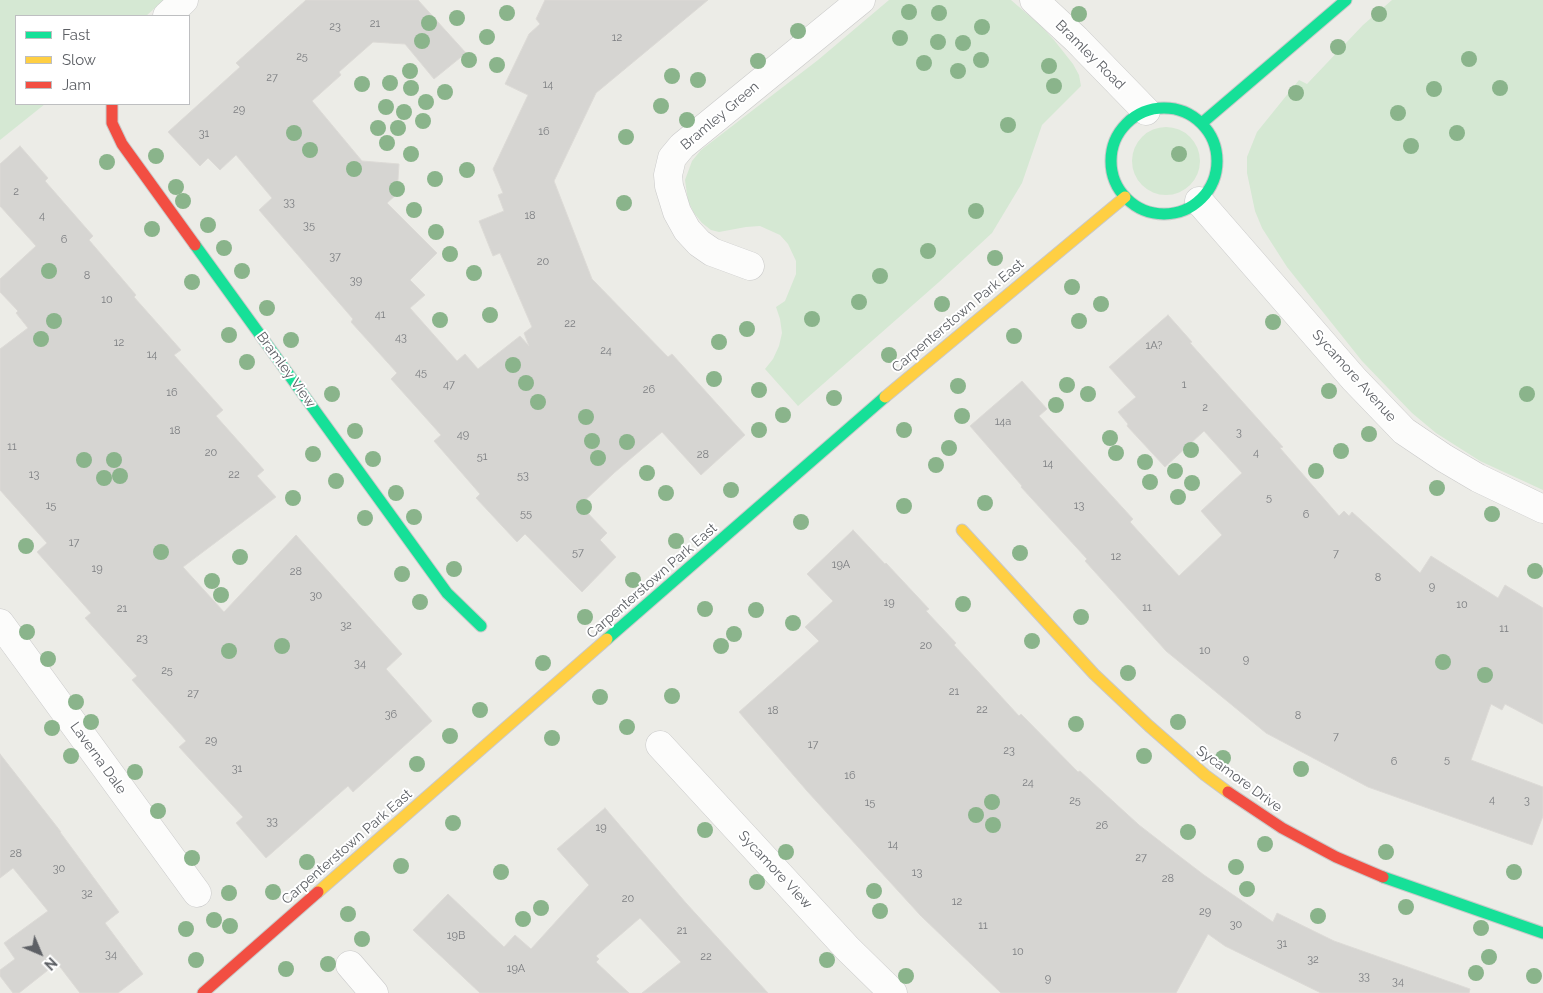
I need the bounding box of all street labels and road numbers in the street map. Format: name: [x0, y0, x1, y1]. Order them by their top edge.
street label: Bramley Road: [1052, 17, 1128, 93]
street label: Bramley Green: [677, 78, 763, 154]
street label: Carpenterstown Park East: [889, 256, 1027, 376]
street label: Sycamore Avenue: [1308, 327, 1400, 425]
street label: Bramley View: [253, 329, 319, 411]
street label: Carpenterstown Park East: [583, 520, 721, 642]
street label: Laverna Dale: [66, 719, 130, 797]
street label: Sycamore Drive: [1193, 742, 1285, 816]
street label: Carpenterstown Park East: [278, 786, 416, 908]
street label: Sycamore View: [735, 828, 815, 912]

